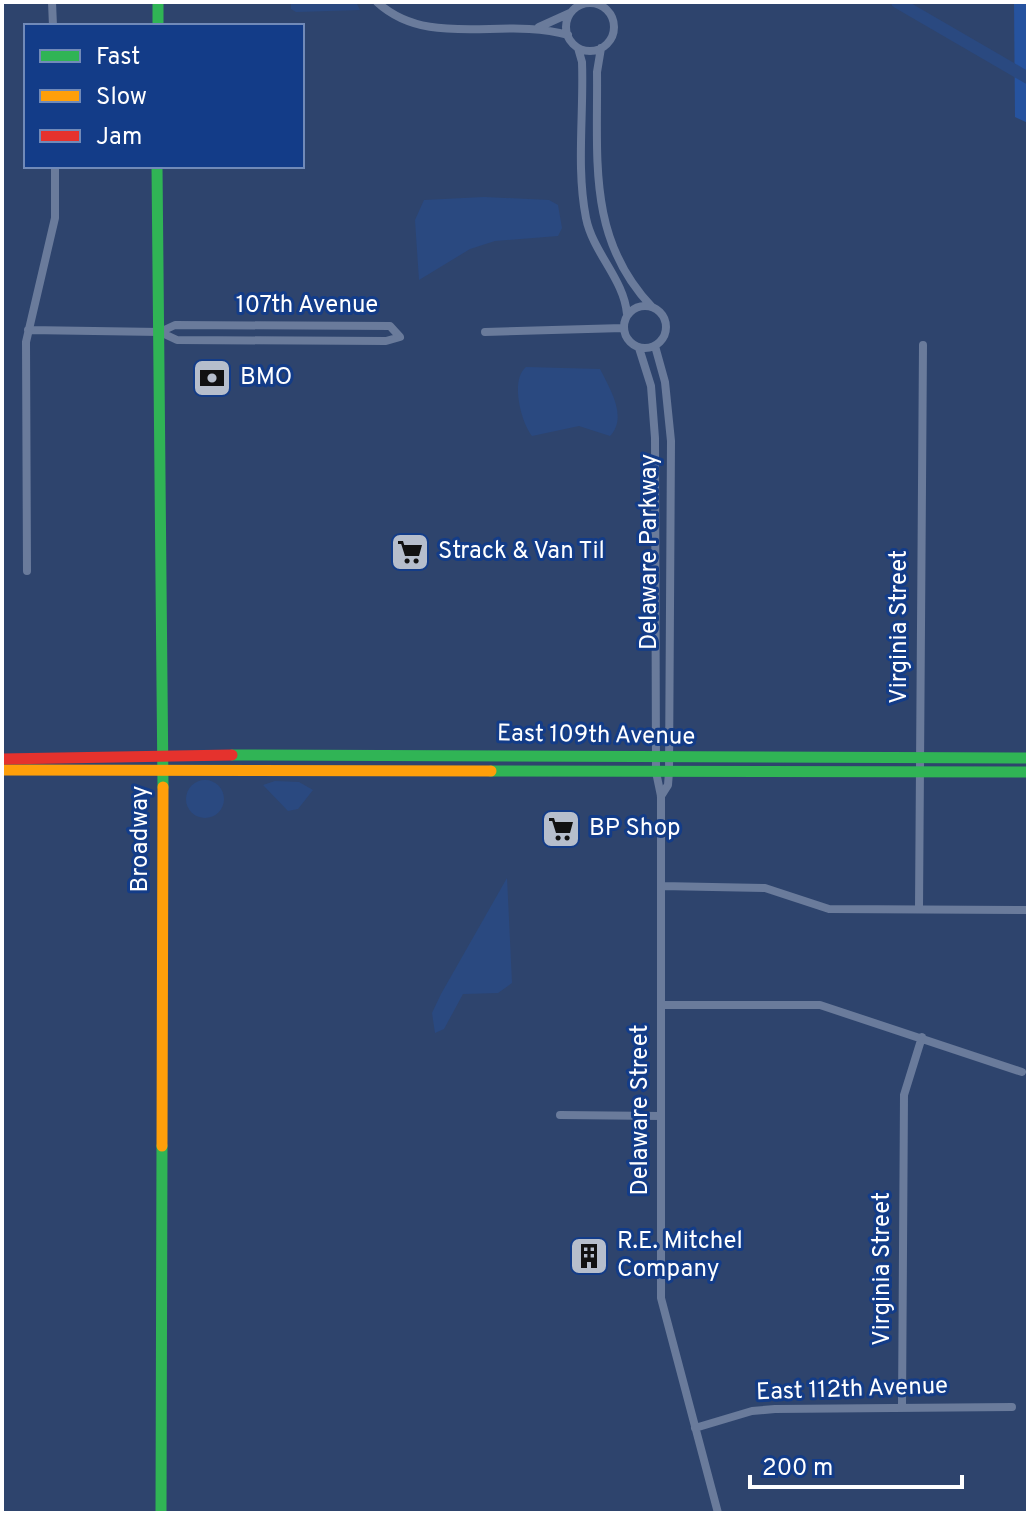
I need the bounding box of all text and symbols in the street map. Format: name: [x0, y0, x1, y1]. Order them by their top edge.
legend: [24, 24, 304, 168]
text: Fast: [96, 43, 140, 73]
text: Slow: [96, 83, 147, 113]
text: Jam: [96, 123, 142, 153]
street label: 107th Avenue: [236, 291, 378, 321]
bank icon: BMO: [191, 357, 233, 399]
place label: BMO: [240, 363, 292, 393]
street label: Delaware Parkway: [635, 454, 665, 650]
supermarket icon: Strack & Van Til: [389, 531, 431, 573]
place label: Strack & Van Til: [438, 537, 605, 567]
street label: Virginia Street: [885, 550, 915, 704]
street label: East 109th Avenue: [497, 719, 695, 753]
street label: Broadway: [126, 786, 156, 892]
supermarket icon: BP Shop: [540, 808, 582, 850]
place label: BP Shop: [589, 814, 680, 844]
street label: Delaware Street: [626, 1025, 656, 1195]
street label: Virginia Street: [868, 1192, 898, 1346]
place label: R.E. Mitchel Company: [617, 1227, 743, 1285]
building icon: R.E. Mitchel Company: [568, 1235, 610, 1277]
street label: East 112th Avenue: [755, 1372, 949, 1408]
scale bar: [750, 1439, 962, 1489]
text: 200 m: [762, 1454, 833, 1484]

